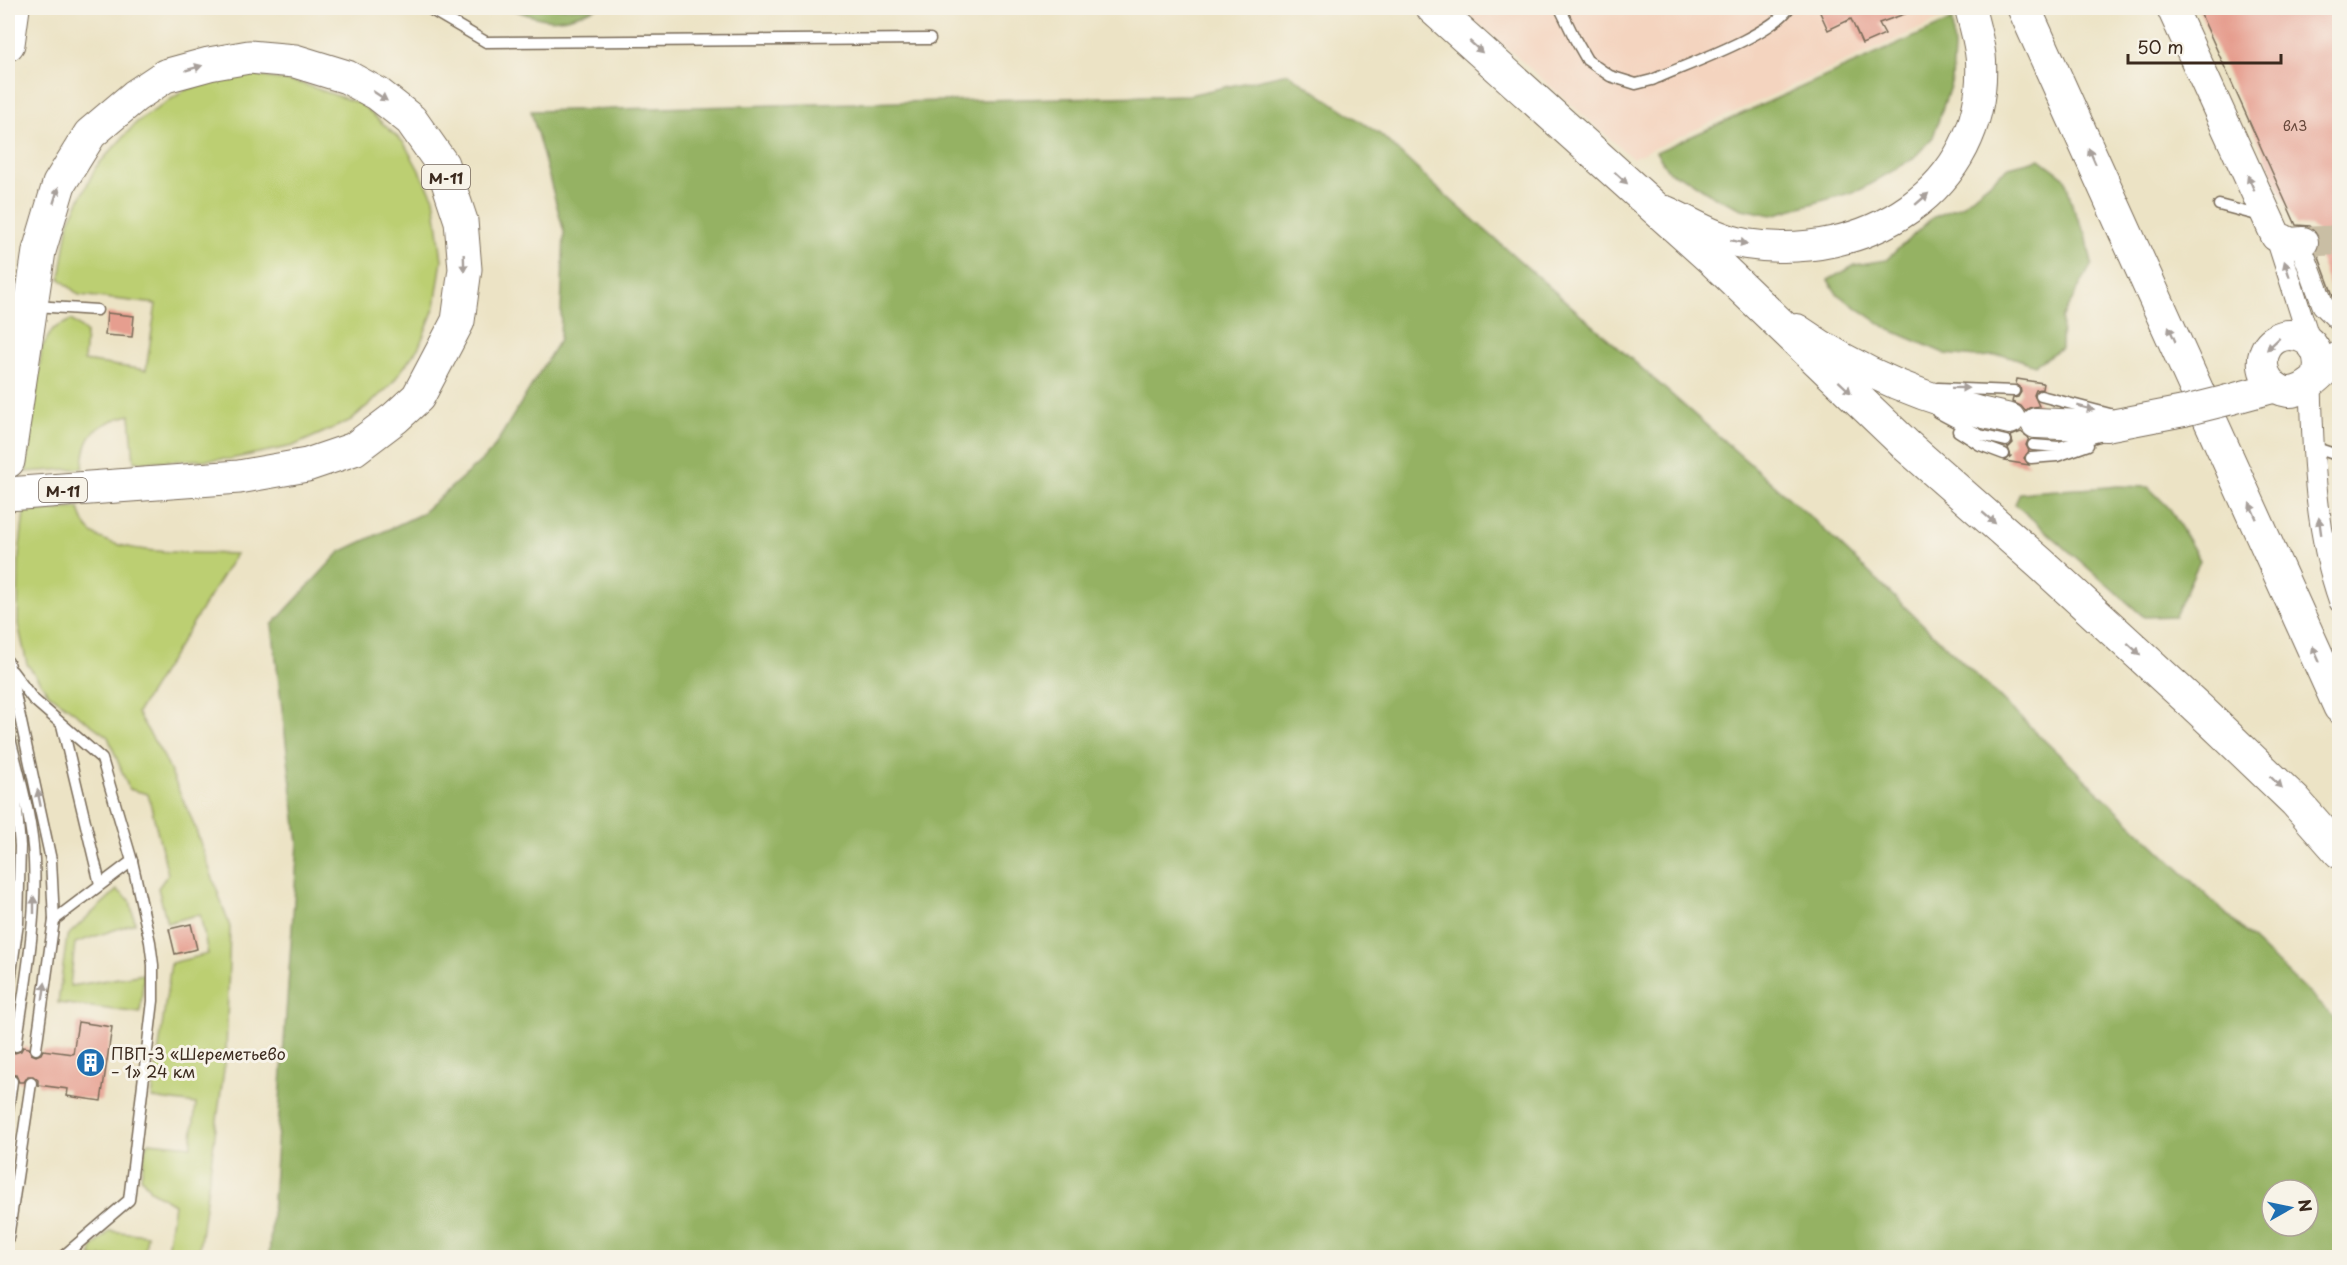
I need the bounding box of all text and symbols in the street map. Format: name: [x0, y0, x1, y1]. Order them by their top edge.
scale bar: [2128, 27, 2281, 65]
text: 50 m: [2137, 33, 2184, 60]
one-way arrow: [1468, 40, 1483, 53]
one-way arrow: [185, 63, 203, 72]
one-way arrow: [372, 90, 388, 102]
house number: вл3: [2283, 115, 2307, 136]
one-way arrow: [2086, 147, 2096, 165]
road number: М-11: [422, 165, 470, 189]
one-way arrow: [1613, 171, 1628, 184]
one-way arrow: [2247, 174, 2256, 191]
one-way arrow: [52, 185, 61, 203]
one-way arrow: [1914, 193, 1930, 206]
one-way arrow: [1729, 237, 1748, 247]
one-way arrow: [459, 253, 468, 272]
one-way arrow: [2281, 260, 2291, 278]
one-way arrow: [2168, 325, 2177, 342]
one-way arrow: [2266, 337, 2281, 351]
one-way arrow: [1837, 380, 1852, 394]
one-way arrow: [1950, 383, 1969, 393]
one-way arrow: [2078, 404, 2096, 413]
road number: М-11: [39, 478, 87, 502]
one-way arrow: [2248, 503, 2257, 520]
one-way arrow: [1981, 511, 1996, 524]
one-way arrow: [2315, 516, 2325, 535]
one-way arrow: [2126, 642, 2141, 656]
one-way arrow: [2311, 644, 2321, 662]
one-way arrow: [2268, 774, 2282, 788]
one-way arrow: [34, 789, 43, 808]
one-way arrow: [29, 896, 39, 915]
one-way arrow: [40, 982, 49, 1001]
place label: ПВП-3 «Шереметьево – 1» 24 км: [111, 1041, 286, 1083]
building icon: ПВП-3 «Шереметьево – 1» 24 км: [74, 1046, 106, 1078]
north arrow: [2260, 1178, 2320, 1238]
text: N: [2293, 1197, 2319, 1214]

